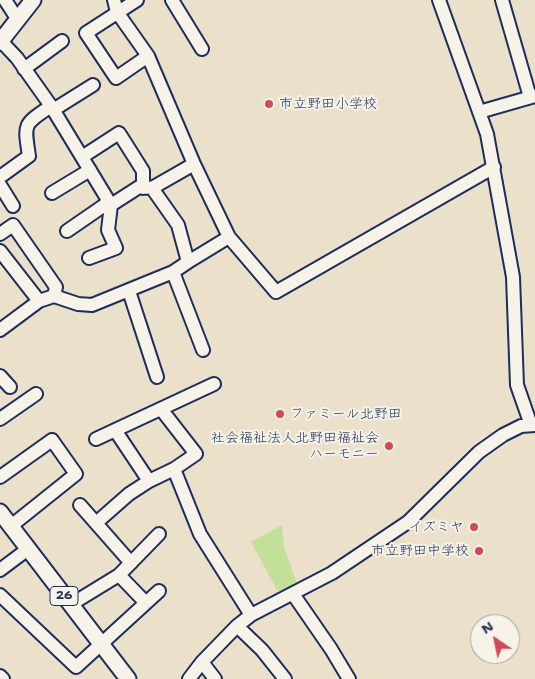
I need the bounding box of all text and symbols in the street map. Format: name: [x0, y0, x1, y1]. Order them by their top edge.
place label: 市立野田小学校: [279, 96, 377, 112]
marker: 市立野田小学校: [263, 98, 275, 110]
place label: ファミール北野田: [290, 406, 402, 422]
marker: ファミール北野田: [274, 408, 286, 420]
place label: 社会福祉法人北野田福祉会 ハーモニー: [211, 430, 379, 462]
marker: 社会福祉法人北野田福祉会 ハーモニー: [383, 440, 395, 452]
place label: イズミヤ: [408, 519, 464, 535]
marker: イズミヤ: [468, 521, 480, 533]
place label: 市立野田中学校: [371, 543, 469, 559]
marker: 市立野田中学校: [473, 545, 485, 557]
road number: 26: [50, 586, 78, 606]
north arrow: [470, 614, 520, 664]
text: N: [478, 617, 497, 638]

